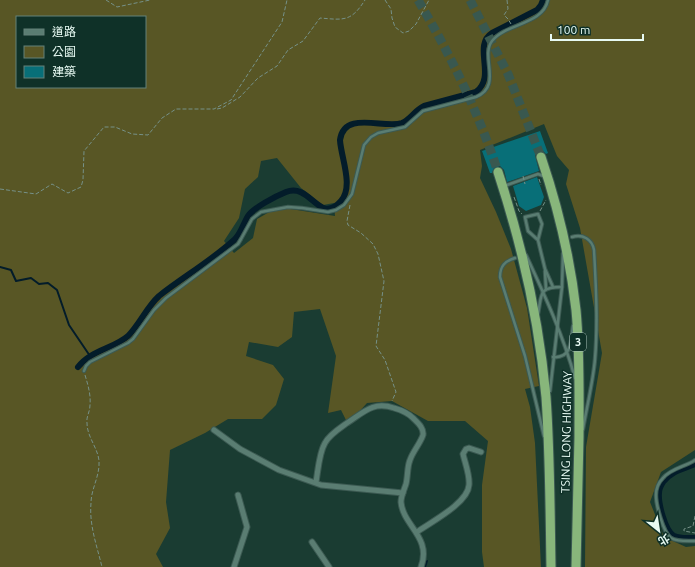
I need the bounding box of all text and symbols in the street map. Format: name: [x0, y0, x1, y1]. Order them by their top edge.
legend: [16, 16, 146, 88]
scale bar: [551, 16, 643, 42]
text: 100 m: [557, 23, 590, 36]
text: 道路: [52, 25, 76, 38]
text: 公園: [52, 45, 76, 58]
text: 建築: [52, 65, 76, 78]
road number: 3: [570, 333, 586, 351]
street label: TSING LONG HIGHWAY: [558, 371, 574, 493]
north arrow: [639, 511, 679, 551]
text: 北: [656, 532, 672, 548]

